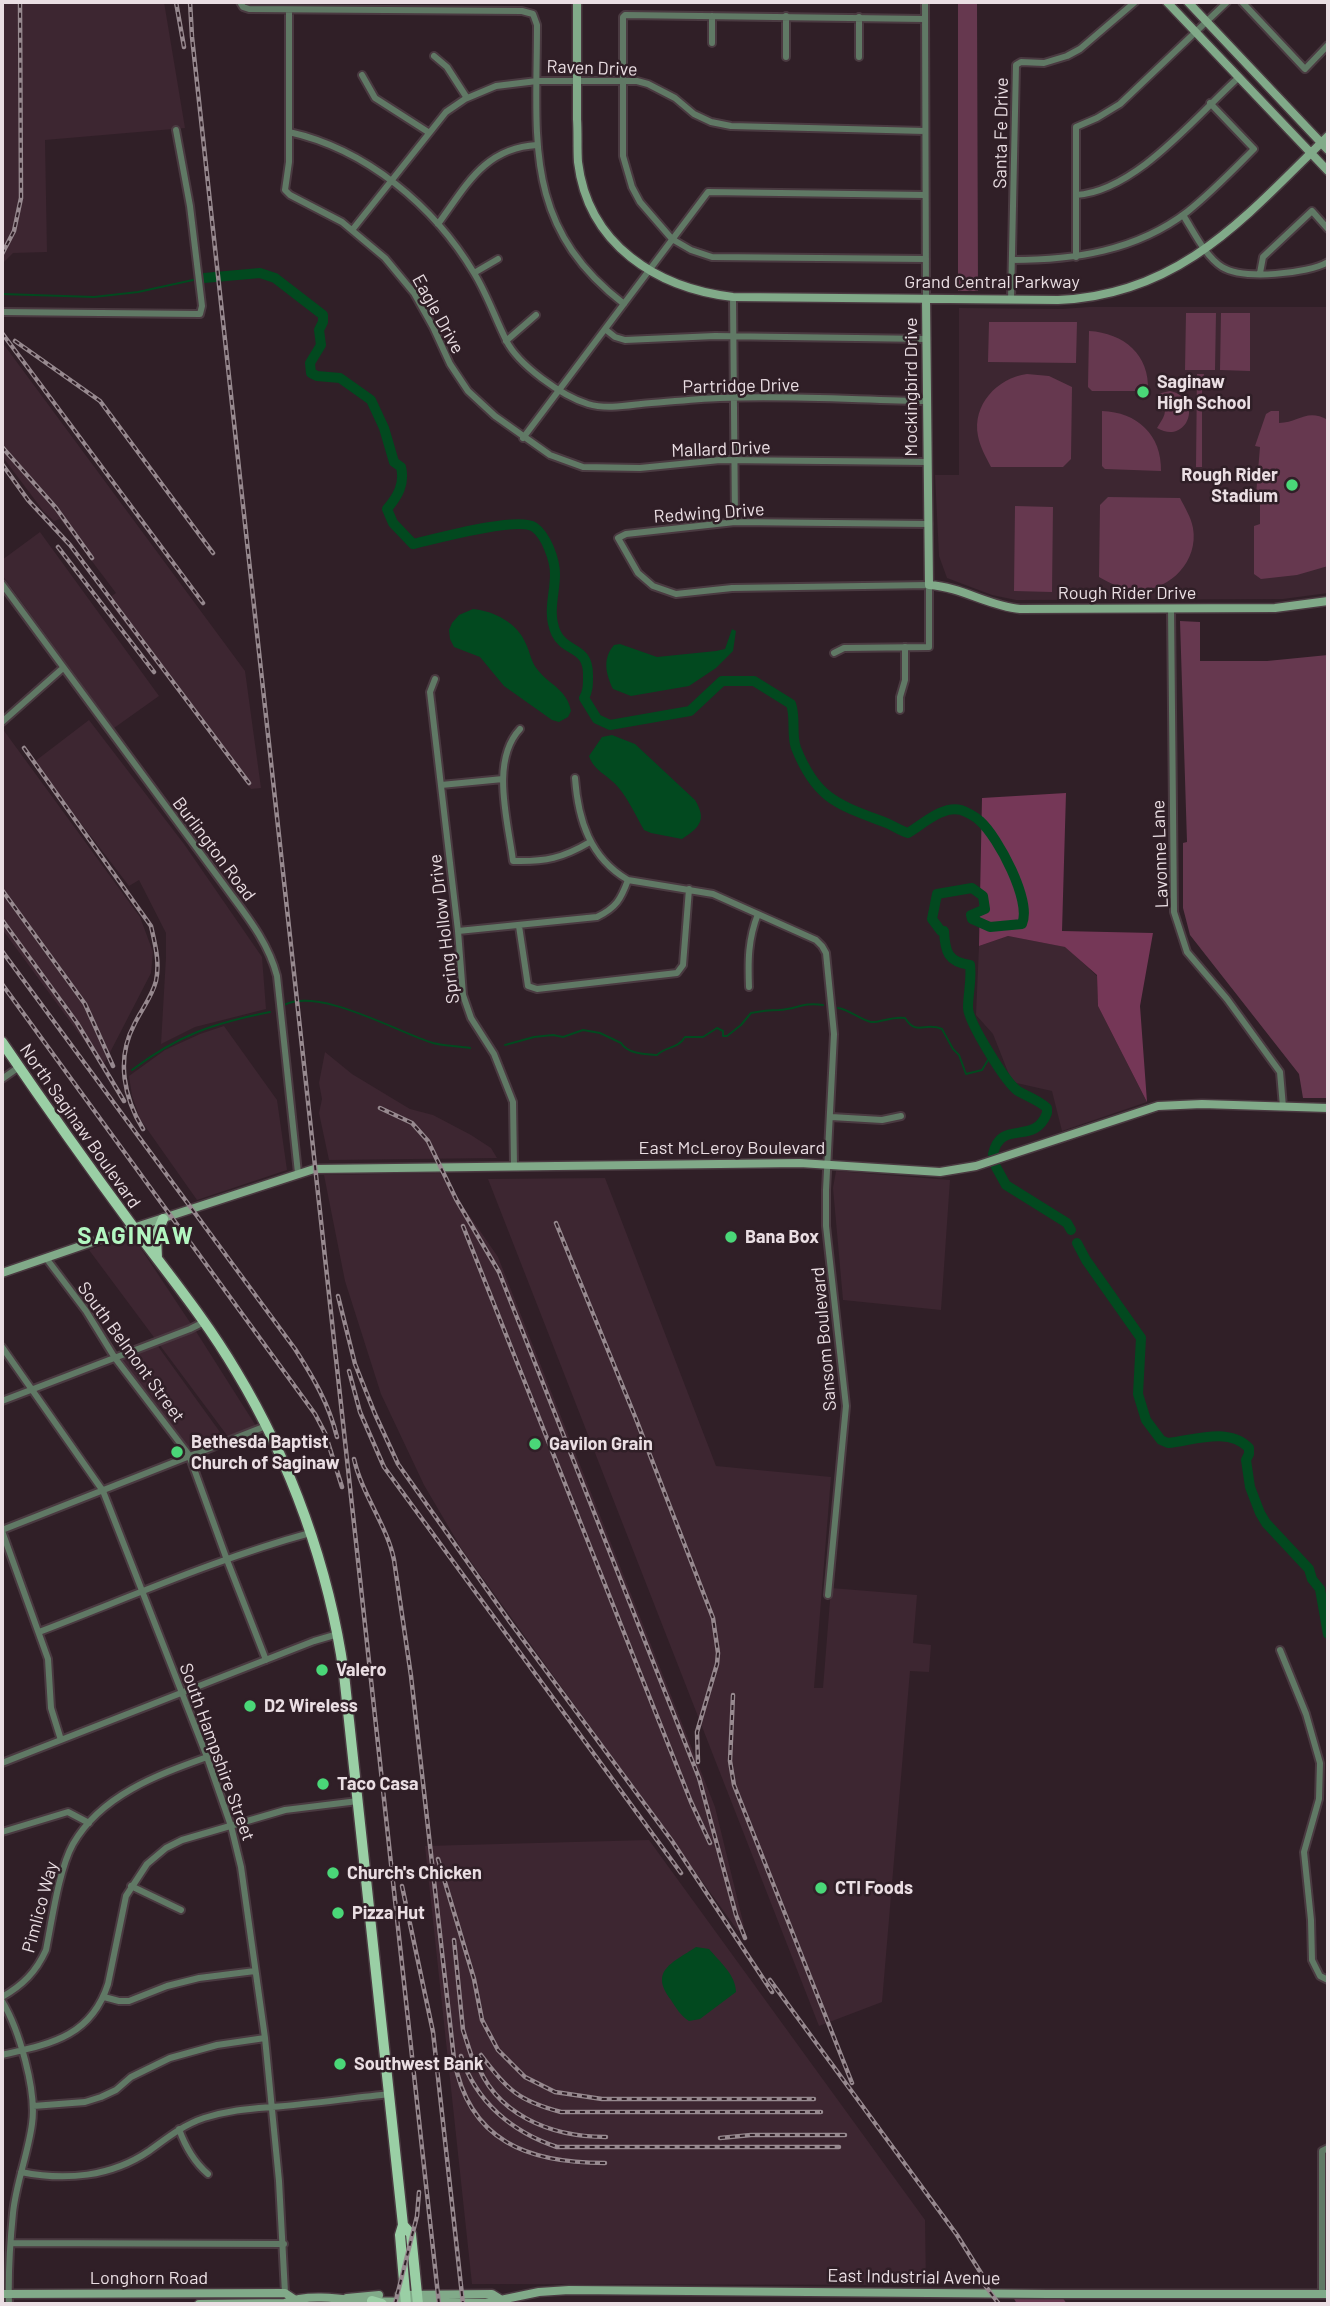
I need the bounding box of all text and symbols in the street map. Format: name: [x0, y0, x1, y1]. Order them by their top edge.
street label: Raven Drive: [546, 56, 638, 80]
street label: Santa Fe Drive: [989, 77, 1013, 189]
street label: Eagle Drive: [407, 271, 469, 357]
street label: Grand Central Parkway: [904, 271, 1080, 293]
street label: Mockingbird Drive: [900, 317, 922, 457]
place label: Saginaw High School: [1157, 371, 1251, 414]
street label: Partridge Drive: [682, 374, 800, 398]
marker: Saginaw High School: [1135, 384, 1151, 400]
street label: Mallard Drive: [671, 436, 771, 462]
place label: Rough Rider Stadium: [1181, 464, 1278, 506]
marker: Rough Rider Stadium: [1284, 477, 1300, 493]
street label: Redwing Drive: [653, 498, 765, 528]
street label: Rough Rider Drive: [1058, 582, 1196, 604]
street label: Burlington Road: [168, 793, 260, 905]
street label: Lavonne Lane: [1147, 799, 1173, 909]
street label: Spring Hollow Drive: [424, 853, 464, 1005]
street label: North Saginaw Boulevard: [15, 1040, 145, 1212]
street label: East McLeroy Boulevard: [639, 1137, 825, 1159]
district label: SAGINAW: [78, 1222, 194, 1250]
place label: Bana Box: [745, 1226, 819, 1248]
marker: Bana Box: [723, 1229, 739, 1245]
street label: Sansom Boulevard: [807, 1266, 841, 1412]
street label: South Belmont Street: [73, 1278, 189, 1426]
place label: Bethesda Baptist Church of Saginaw: [191, 1431, 340, 1474]
place label: Gavilon Grain: [549, 1433, 653, 1455]
marker: Gavilon Grain: [527, 1436, 543, 1452]
marker: Bethesda Baptist Church of Saginaw: [169, 1444, 185, 1460]
place label: Valero: [336, 1659, 387, 1681]
street label: South Hampshire Street: [175, 1660, 259, 1844]
marker: Valero: [314, 1662, 330, 1678]
place label: D2 Wireless: [264, 1695, 358, 1717]
marker: D2 Wireless: [242, 1698, 258, 1714]
place label: Taco Casa: [337, 1773, 419, 1795]
marker: Taco Casa: [315, 1776, 331, 1792]
street label: Pimlico Way: [17, 1859, 63, 1955]
place label: Church's Chicken: [347, 1862, 482, 1884]
marker: Church's Chicken: [325, 1865, 341, 1881]
place label: CTI Foods: [835, 1877, 913, 1899]
marker: CTI Foods: [813, 1880, 829, 1896]
place label: Pizza Hut: [352, 1902, 425, 1924]
marker: Pizza Hut: [330, 1905, 346, 1921]
place label: Southwest Bank: [354, 2053, 484, 2075]
marker: Southwest Bank: [332, 2056, 348, 2072]
street label: East Industrial Avenue: [827, 2265, 1001, 2289]
street label: Longhorn Road: [90, 2267, 208, 2289]

